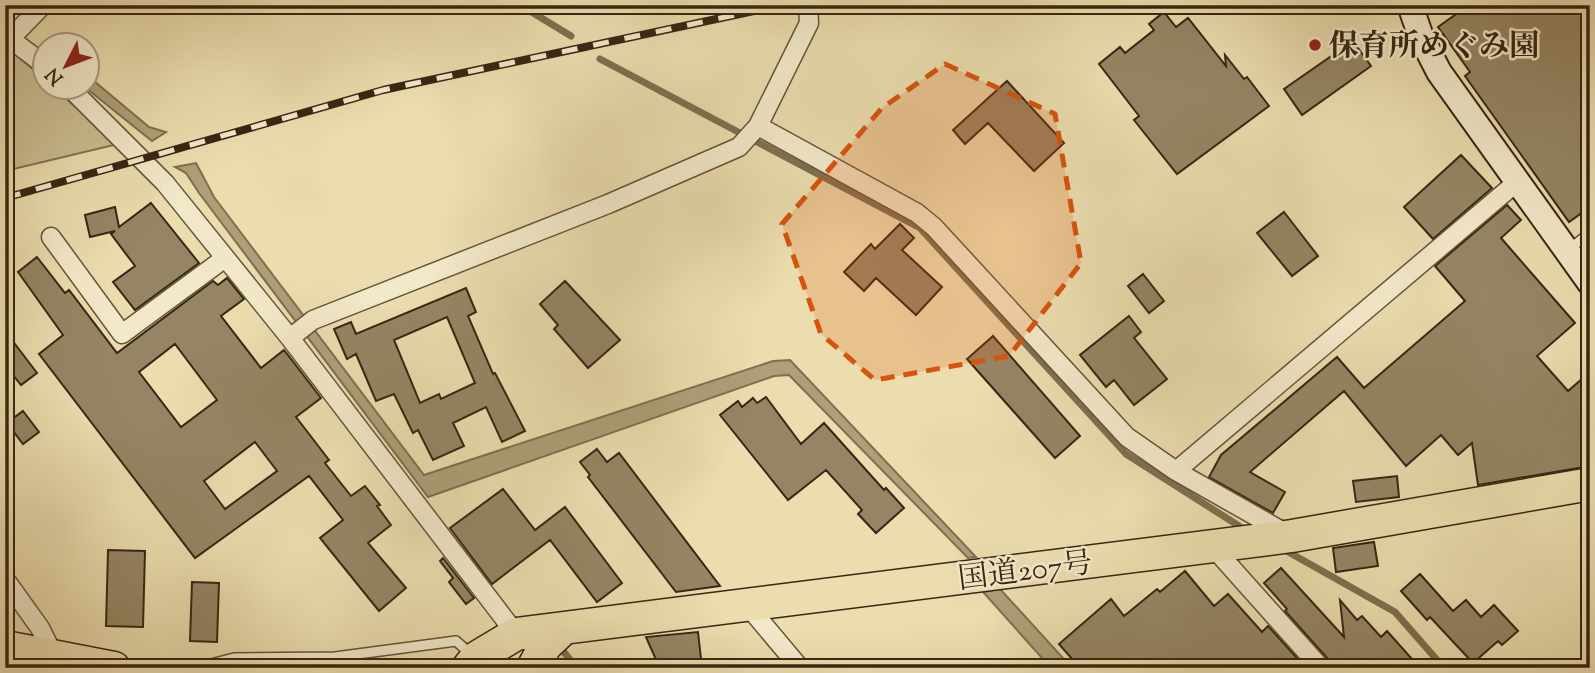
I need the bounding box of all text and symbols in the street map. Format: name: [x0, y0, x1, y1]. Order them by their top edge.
place label: 保育所めぐみ園: [1329, 26, 1539, 69]
north arrow: [32, 32, 102, 102]
marker: 保育所めぐみ園: [1307, 37, 1323, 53]
text: N: [40, 61, 70, 90]
street label: 国道207号: [956, 543, 1095, 602]

